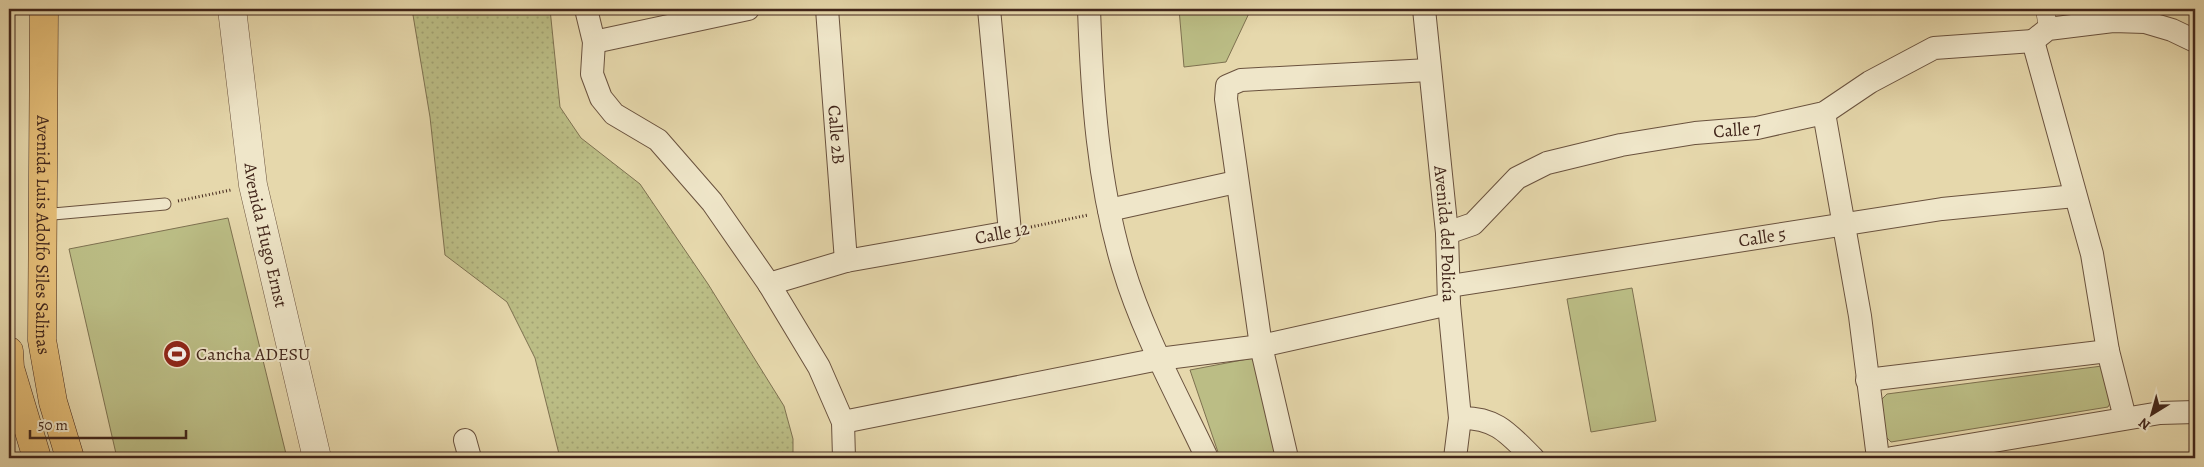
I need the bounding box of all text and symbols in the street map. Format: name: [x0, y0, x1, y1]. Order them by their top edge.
street label: Calle 2B: [822, 104, 851, 165]
street label: Avenida Luis Adolfo Siles Salinas: [30, 114, 56, 356]
street label: Calle 7: [1712, 115, 1764, 143]
street label: Avenida Hugo Ernst: [238, 161, 293, 310]
street label: Avenida del Policía: [1428, 163, 1461, 303]
street label: Calle 12: [973, 216, 1032, 250]
street label: Calle 5: [1737, 222, 1788, 253]
sports icon: Cancha ADESU: [162, 339, 192, 369]
place label: Cancha ADESU: [196, 342, 310, 366]
north arrow: [2126, 390, 2176, 440]
scale bar: [30, 407, 186, 439]
text: N: [2135, 413, 2154, 435]
text: 50 m: [38, 415, 68, 435]

